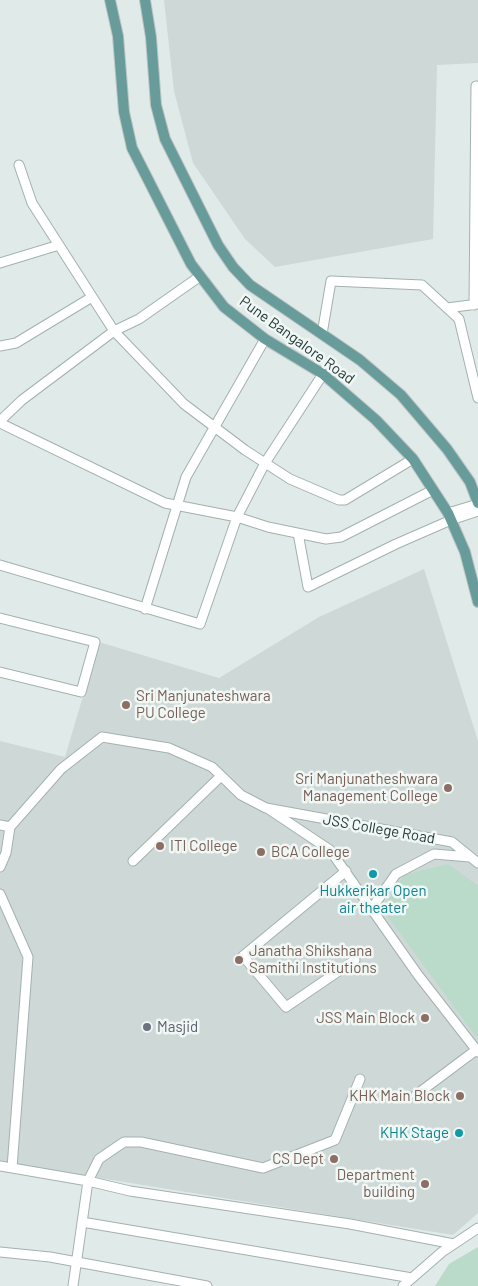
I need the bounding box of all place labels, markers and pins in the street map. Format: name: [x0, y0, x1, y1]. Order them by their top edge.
place label: Sri Manjunateshwara PU College: [136, 687, 271, 722]
marker: Sri Manjunateshwara PU College: [120, 699, 132, 711]
place label: Sri Manjunatheshwara Management College: [295, 770, 438, 805]
marker: Sri Manjunatheshwara Management College: [442, 782, 454, 794]
place label: ITI College: [170, 837, 237, 855]
marker: ITI College: [154, 840, 166, 852]
place label: BCA College: [271, 843, 350, 861]
marker: BCA College: [255, 846, 267, 858]
marker: Hukkerikar Open air theater: [367, 868, 379, 880]
place label: Hukkerikar Open air theater: [320, 882, 426, 917]
place label: Janatha Shikshana Samithi Institutions: [249, 942, 377, 977]
marker: Janatha Shikshana Samithi Institutions: [233, 954, 245, 966]
place label: JSS Main Block: [316, 1009, 415, 1027]
marker: JSS Main Block: [419, 1012, 431, 1024]
place label: Masjid: [157, 1018, 198, 1036]
marker: Masjid: [141, 1021, 153, 1033]
place label: KHK Main Block: [349, 1087, 450, 1105]
marker: KHK Main Block: [454, 1090, 466, 1102]
place label: KHK Stage: [380, 1124, 449, 1142]
marker: KHK Stage: [453, 1127, 465, 1139]
place label: CS Dept: [272, 1150, 324, 1168]
marker: CS Dept: [328, 1153, 340, 1165]
place label: Department building: [337, 1166, 415, 1201]
marker: Department building: [419, 1178, 431, 1190]

